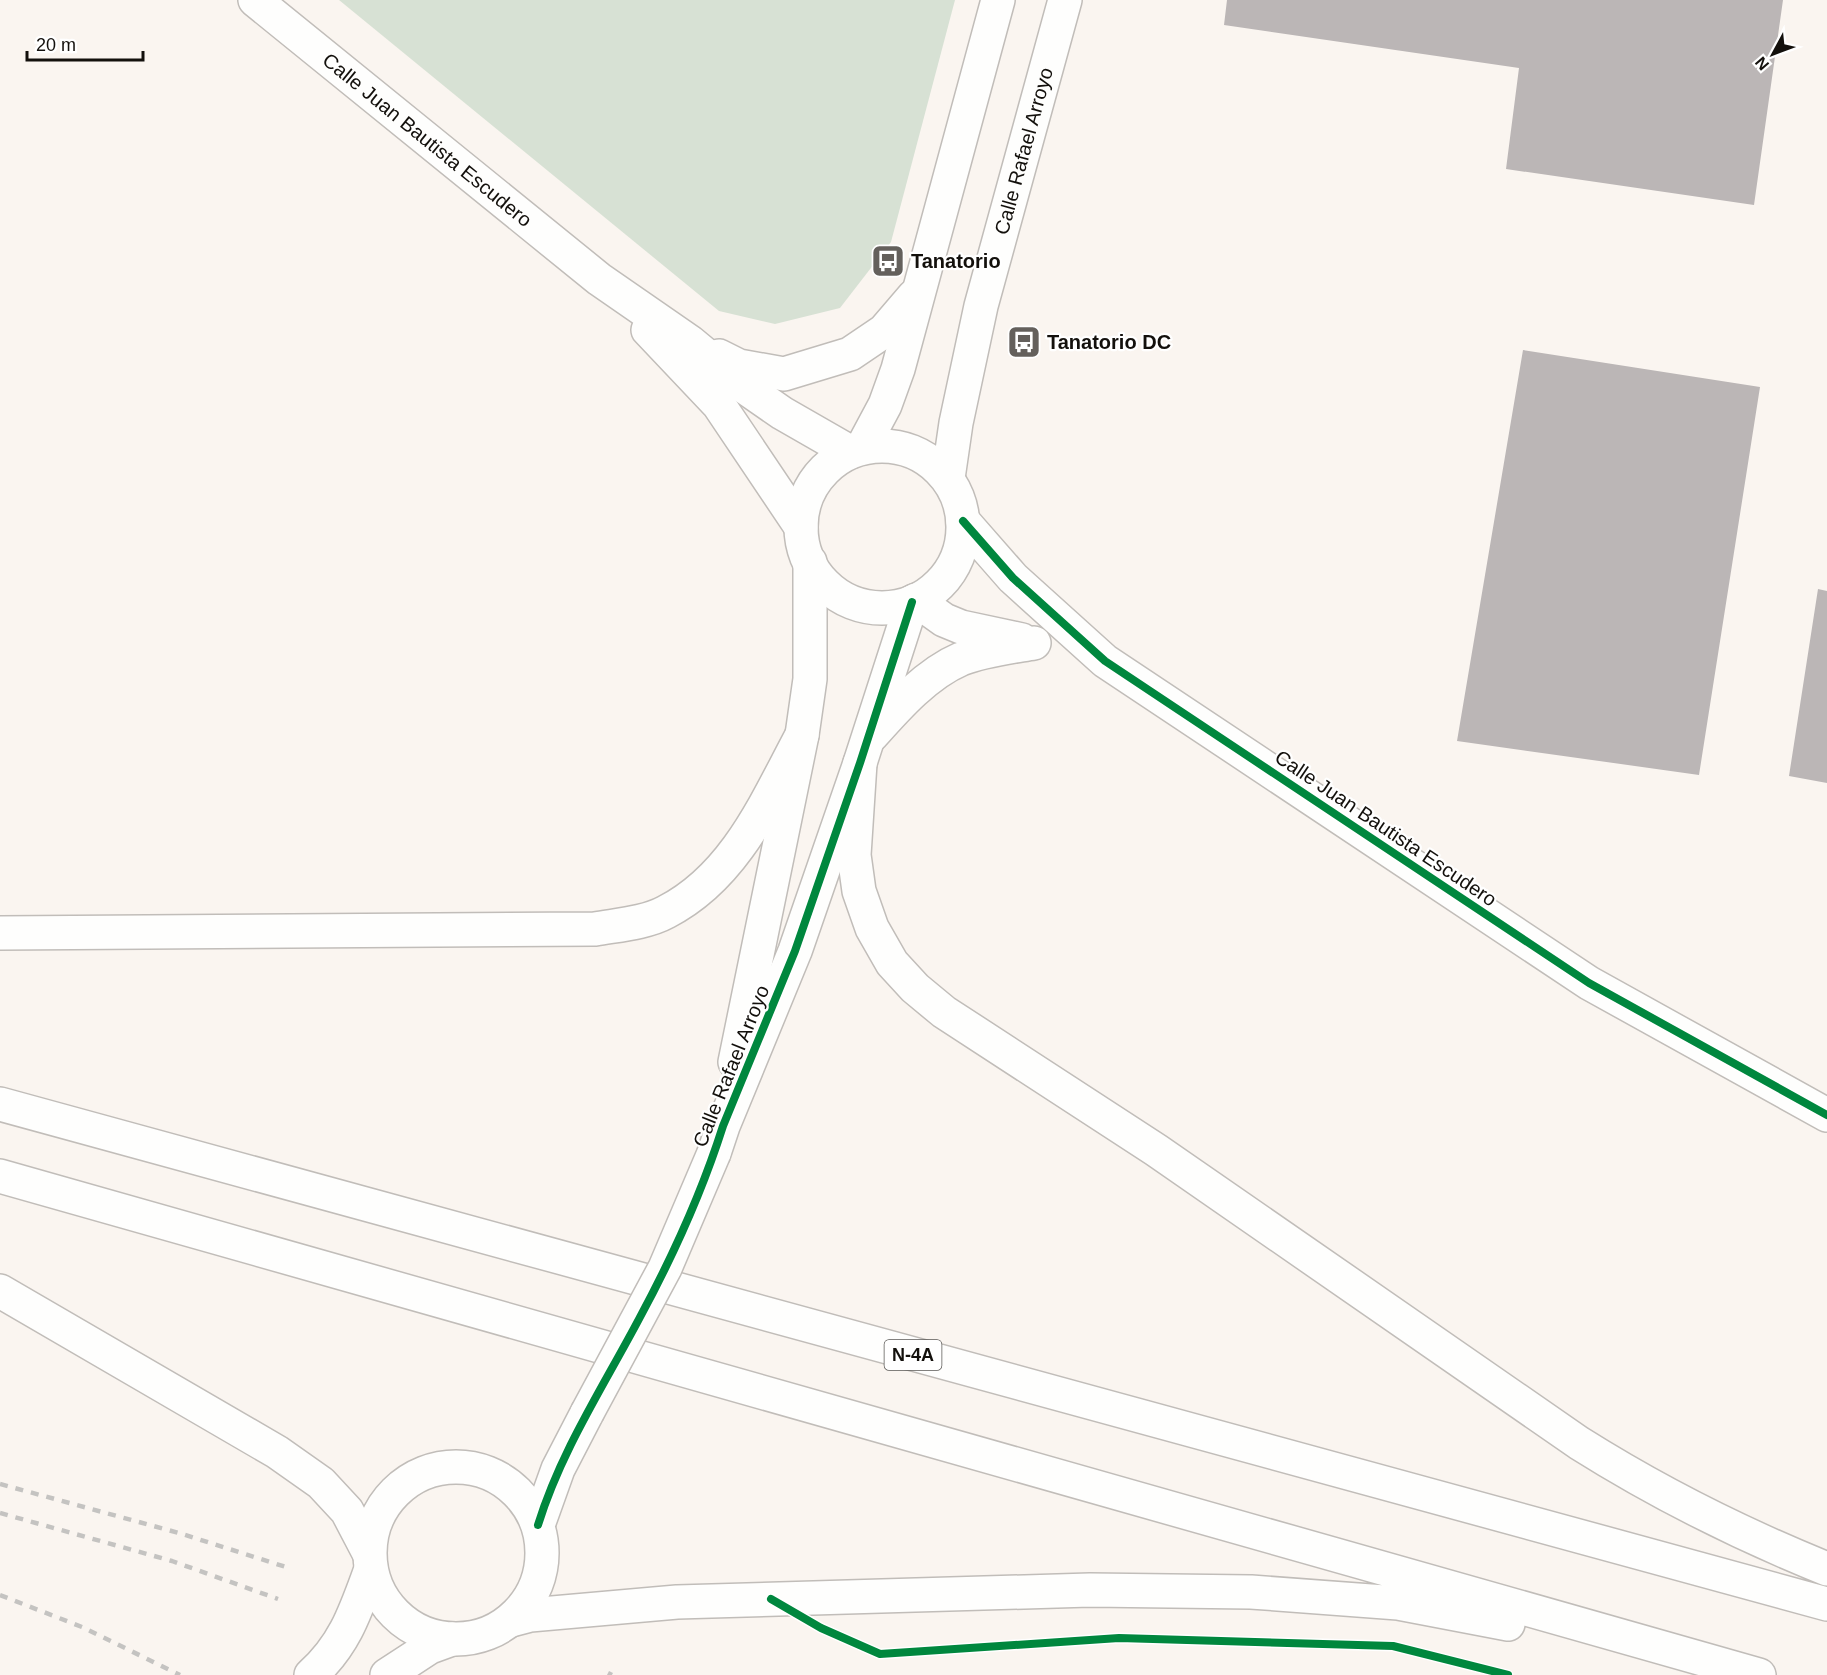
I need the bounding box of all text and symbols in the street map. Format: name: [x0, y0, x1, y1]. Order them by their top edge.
scale bar: [27, 24, 142, 62]
north arrow: [1743, 24, 1803, 84]
text: 20 m: [36, 35, 76, 55]
street label: Calle Juan Bautista Escudero: [319, 49, 536, 231]
text: N: [1752, 54, 1772, 73]
street label: Calle Rafael Arroyo: [990, 65, 1057, 237]
bus stop icon: Tanatorio: [870, 243, 906, 279]
place label: Tanatorio: [911, 250, 1001, 272]
bus stop icon: Tanatorio DC: [1006, 324, 1042, 360]
place label: Tanatorio DC: [1047, 331, 1171, 353]
street label: Calle Juan Bautista Escudero: [1271, 746, 1501, 910]
street label: Calle Rafael Arroyo: [689, 982, 773, 1150]
road number: N-4A: [884, 1340, 942, 1370]

